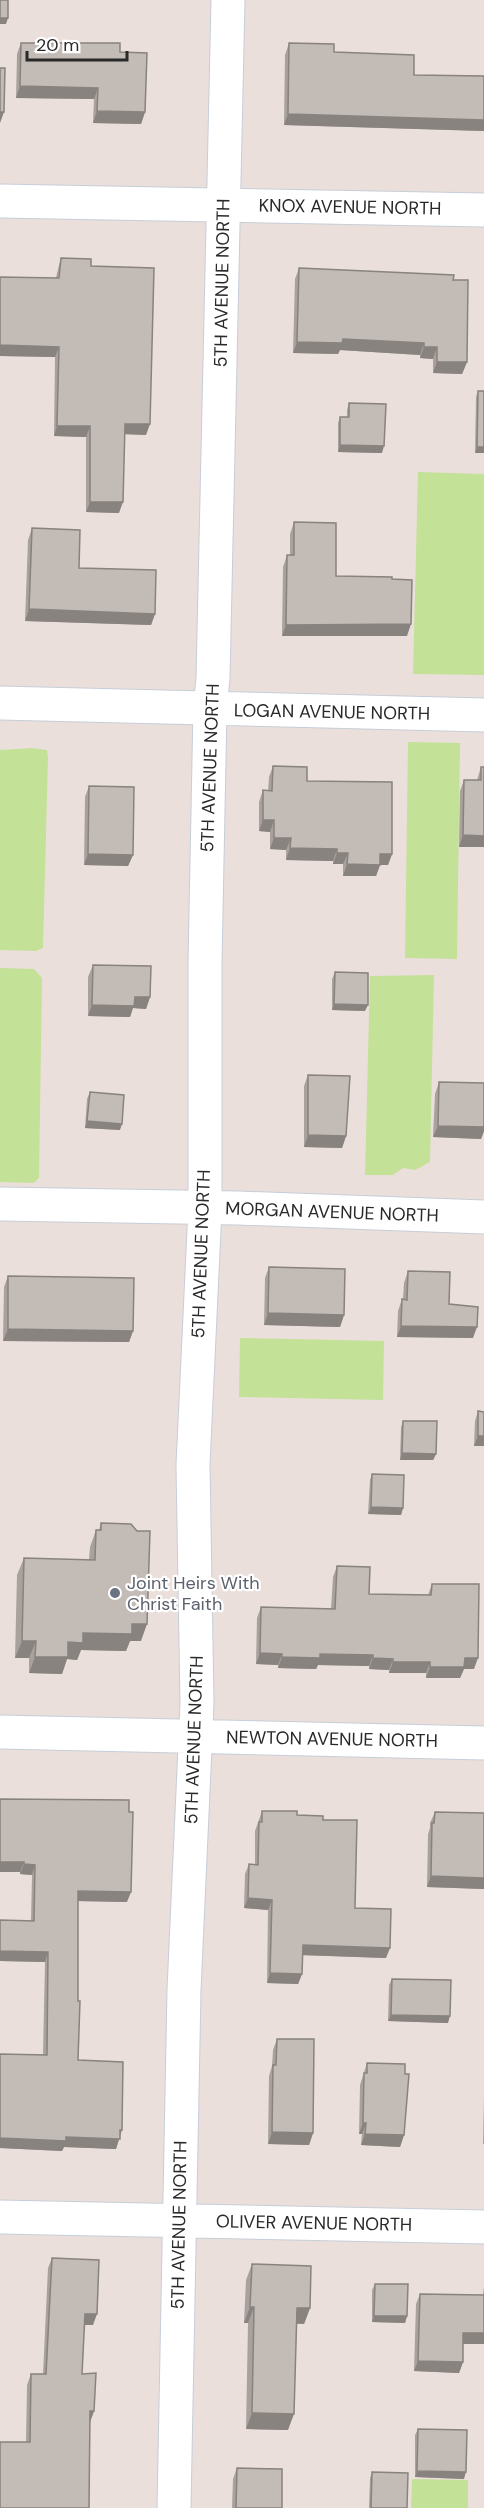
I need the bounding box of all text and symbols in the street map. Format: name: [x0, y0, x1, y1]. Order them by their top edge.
scale bar: [27, 24, 128, 62]
text: 20 m: [36, 33, 79, 57]
street label: KNOX AVENUE NORTH: [258, 193, 442, 221]
street label: 5TH AVENUE NORTH: [209, 198, 235, 368]
street label: 5TH AVENUE NORTH: [195, 683, 225, 853]
street label: LOGAN AVENUE NORTH: [234, 698, 430, 726]
street label: 5TH AVENUE NORTH: [186, 1169, 216, 1339]
street label: MORGAN AVENUE NORTH: [225, 1196, 439, 1228]
place label: Joint Heirs With Christ Faith: [127, 1571, 260, 1616]
marker: Joint Heirs With Christ Faith: [108, 1586, 122, 1600]
street label: 5TH AVENUE NORTH: [179, 1655, 209, 1825]
street label: NEWTON AVENUE NORTH: [226, 1725, 438, 1753]
street label: 5TH AVENUE NORTH: [166, 2140, 192, 2310]
street label: OLIVER AVENUE NORTH: [216, 2209, 412, 2237]

